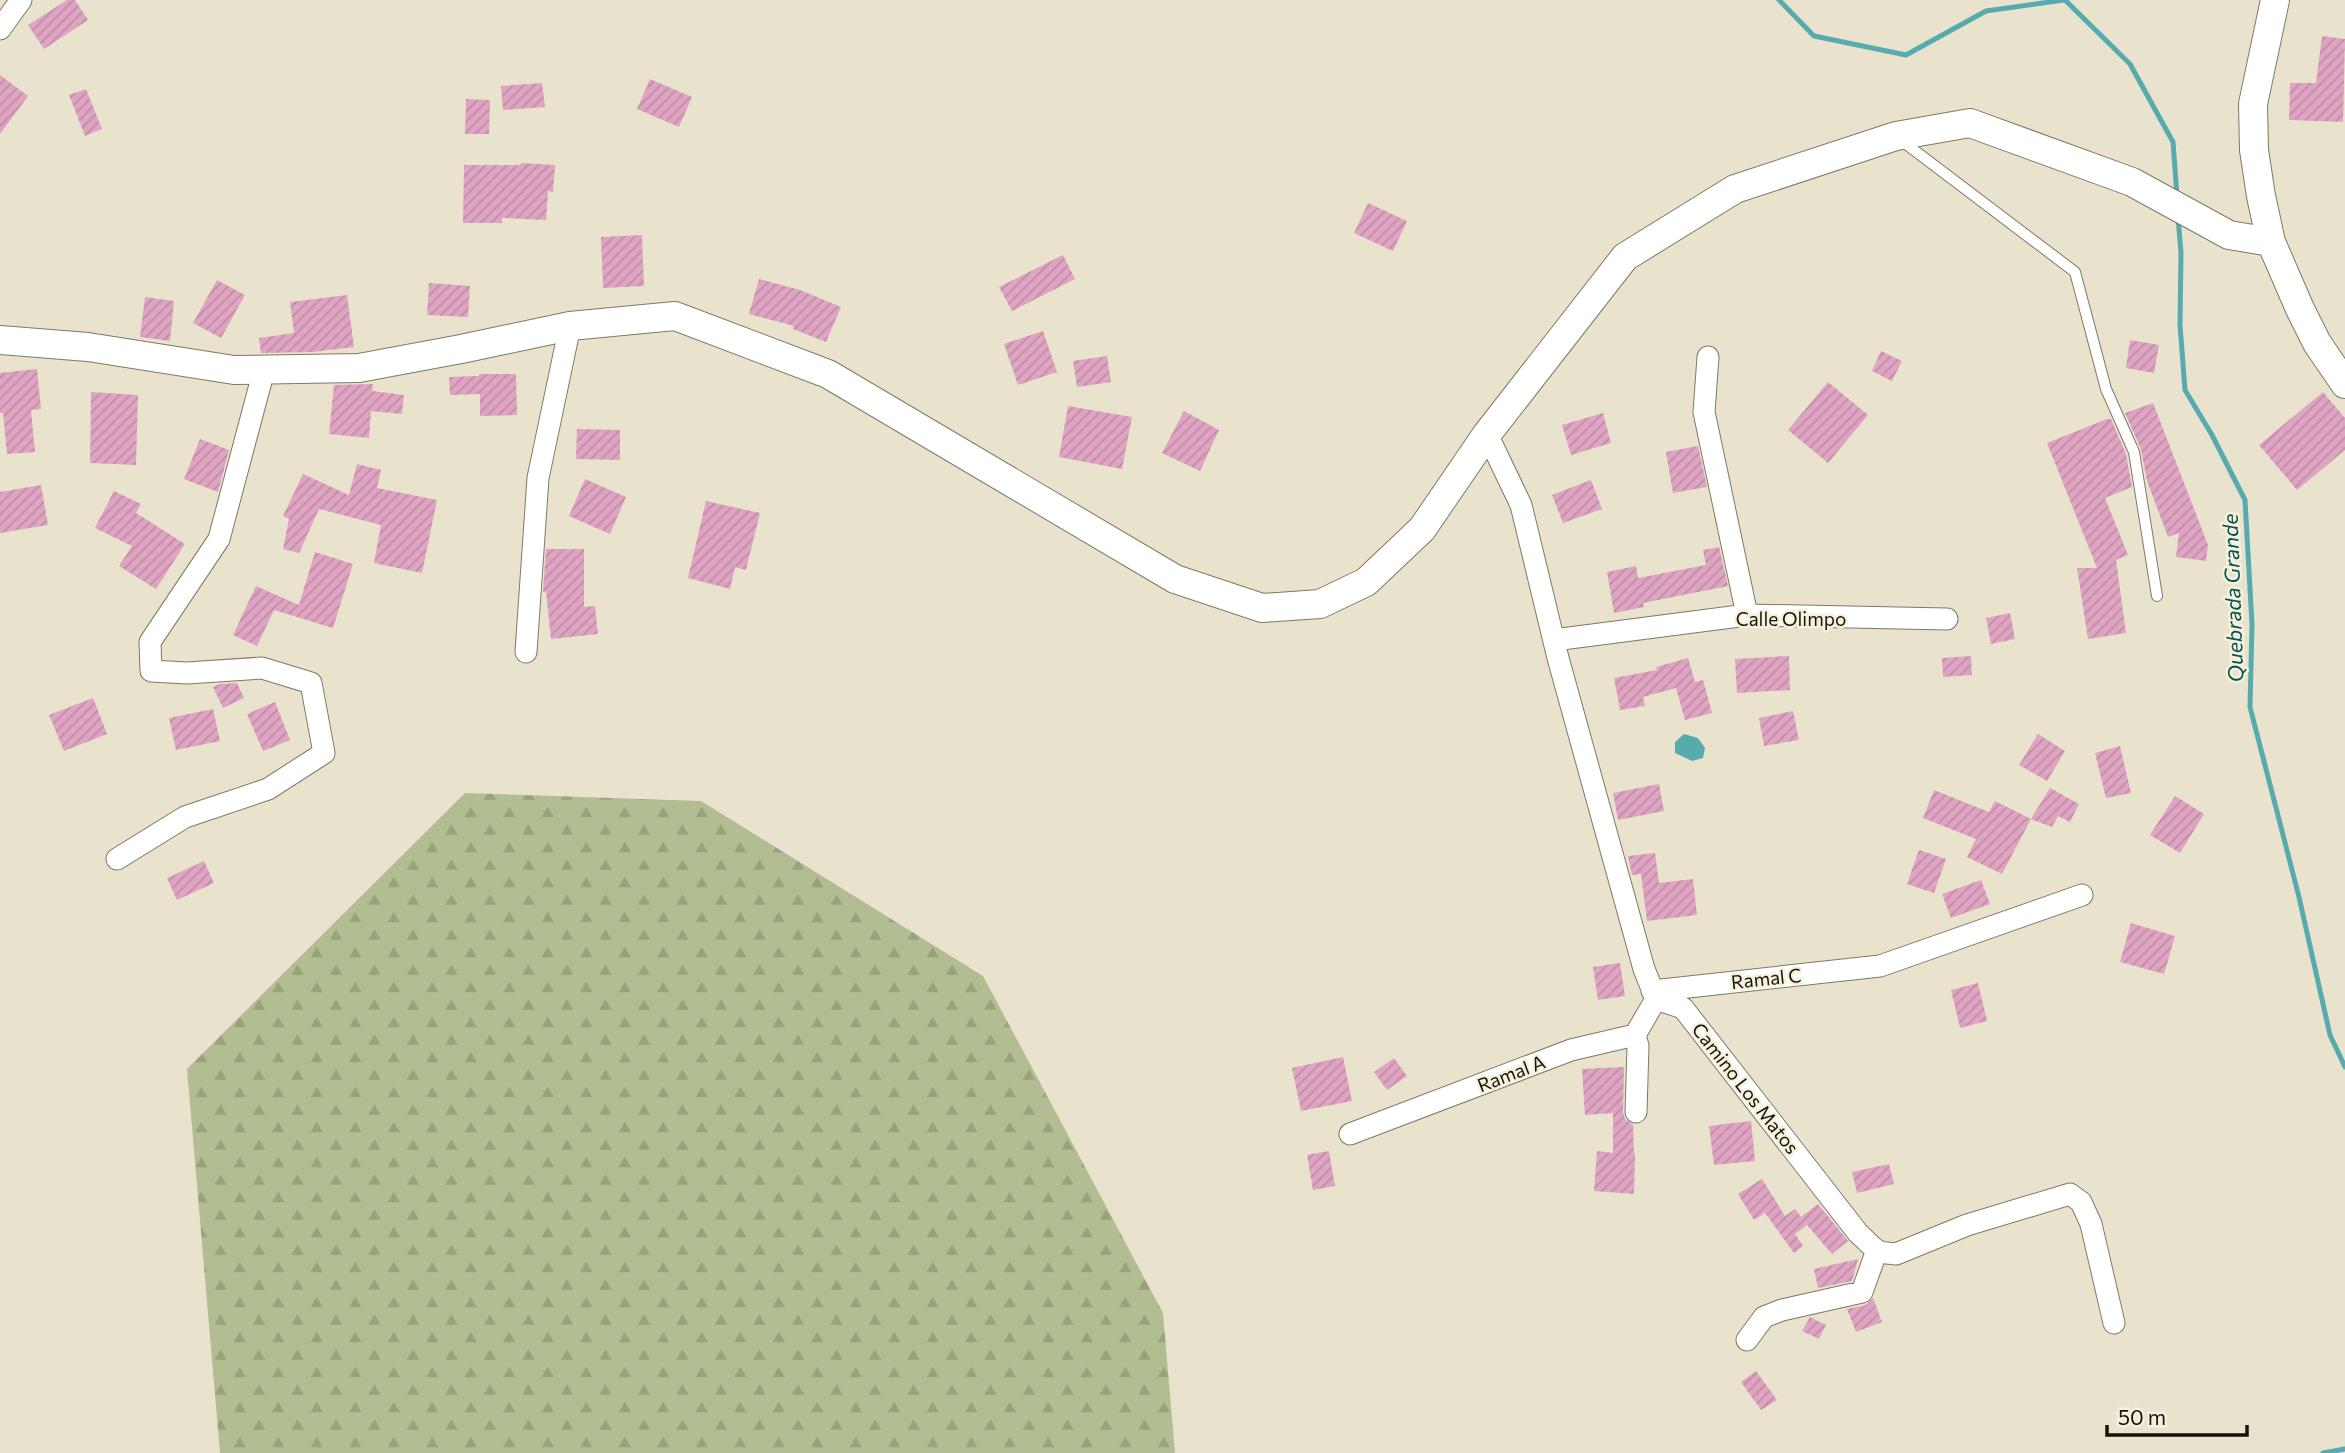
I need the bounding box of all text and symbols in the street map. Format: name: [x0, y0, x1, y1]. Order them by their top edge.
water label: Quebrada Grande: [2217, 513, 2247, 683]
street label: Calle Olimpo: [1736, 607, 1846, 630]
street label: Ramal C: [1730, 963, 1802, 993]
street label: Camino Los Matos: [1688, 1018, 1804, 1158]
street label: Ramal A: [1474, 1050, 1548, 1096]
scale bar: [2107, 1394, 2247, 1438]
text: 50 m: [2118, 1404, 2166, 1429]

